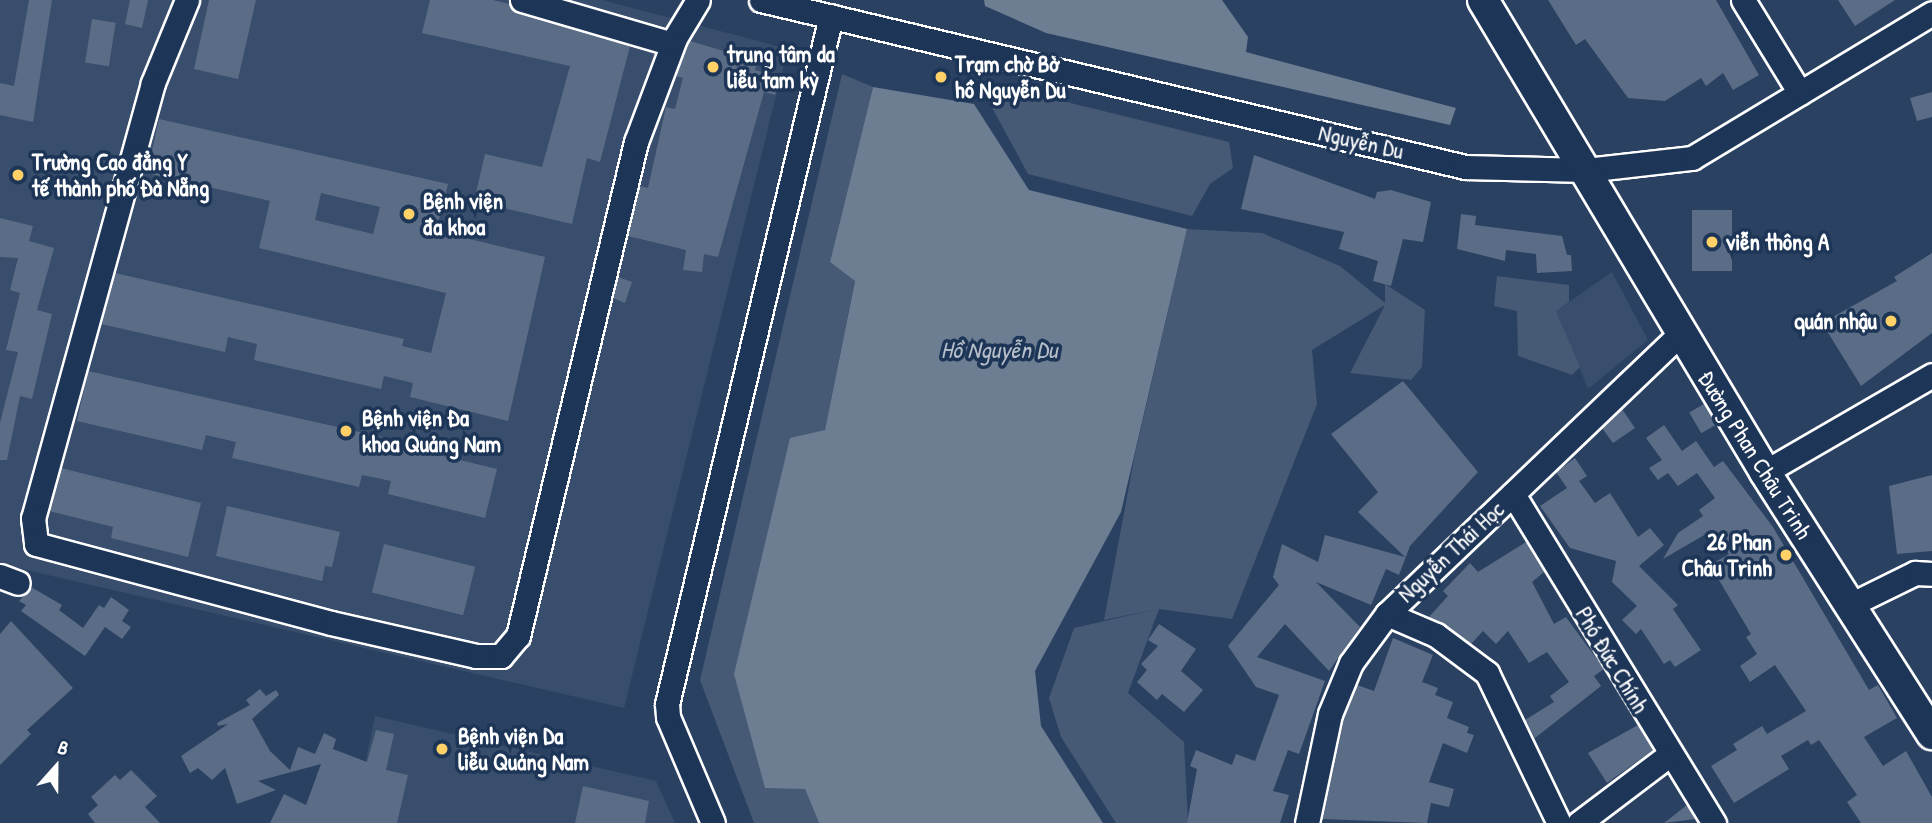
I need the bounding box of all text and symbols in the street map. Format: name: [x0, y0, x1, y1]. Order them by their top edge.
place label: trung tâm da liễu tam kỳ: [727, 40, 835, 94]
place label: Trạm chờ Bờ hồ Nguyễn Du: [955, 50, 1066, 104]
marker: trung tâm da liễu tam kỳ: [705, 59, 721, 75]
marker: Trạm chờ Bờ hồ Nguyễn Du: [933, 69, 949, 85]
street label: Nguyễn Du: [1316, 119, 1406, 165]
place label: Trường Cao đẳng Y tế thành phố Đà Nẵng: [32, 148, 209, 202]
marker: Trường Cao đẳng Y tế thành phố Đà Nẵng: [10, 167, 26, 183]
place label: Bệnh viện đa khoa: [423, 187, 503, 241]
marker: Bệnh viện đa khoa: [401, 206, 417, 222]
place label: viễn thông A: [1726, 228, 1829, 256]
marker: viễn thông A: [1704, 234, 1720, 250]
place label: quán nhậu: [1794, 307, 1877, 335]
marker: quán nhậu: [1883, 313, 1899, 329]
water label: Hồ Nguyễn Du: [941, 336, 1057, 364]
street label: Đường Phan Châu Trinh: [1692, 366, 1818, 544]
place label: Bệnh viện Đa khoa Quảng Nam: [362, 404, 501, 458]
marker: Bệnh viện Đa khoa Quảng Nam: [336, 421, 356, 441]
street label: Nguyễn Thái Học: [1392, 496, 1510, 608]
place label: 26 Phan Châu Trinh: [1681, 528, 1772, 582]
marker: 26 Phan Châu Trinh: [1778, 547, 1794, 563]
street label: Phó Đức Chính: [1570, 602, 1654, 718]
place label: Bệnh viện Da liễu Quảng Nam: [458, 722, 589, 776]
north arrow: [21, 732, 91, 802]
text: B: [54, 734, 73, 761]
marker: Bệnh viện Da liễu Quảng Nam: [432, 739, 452, 759]

